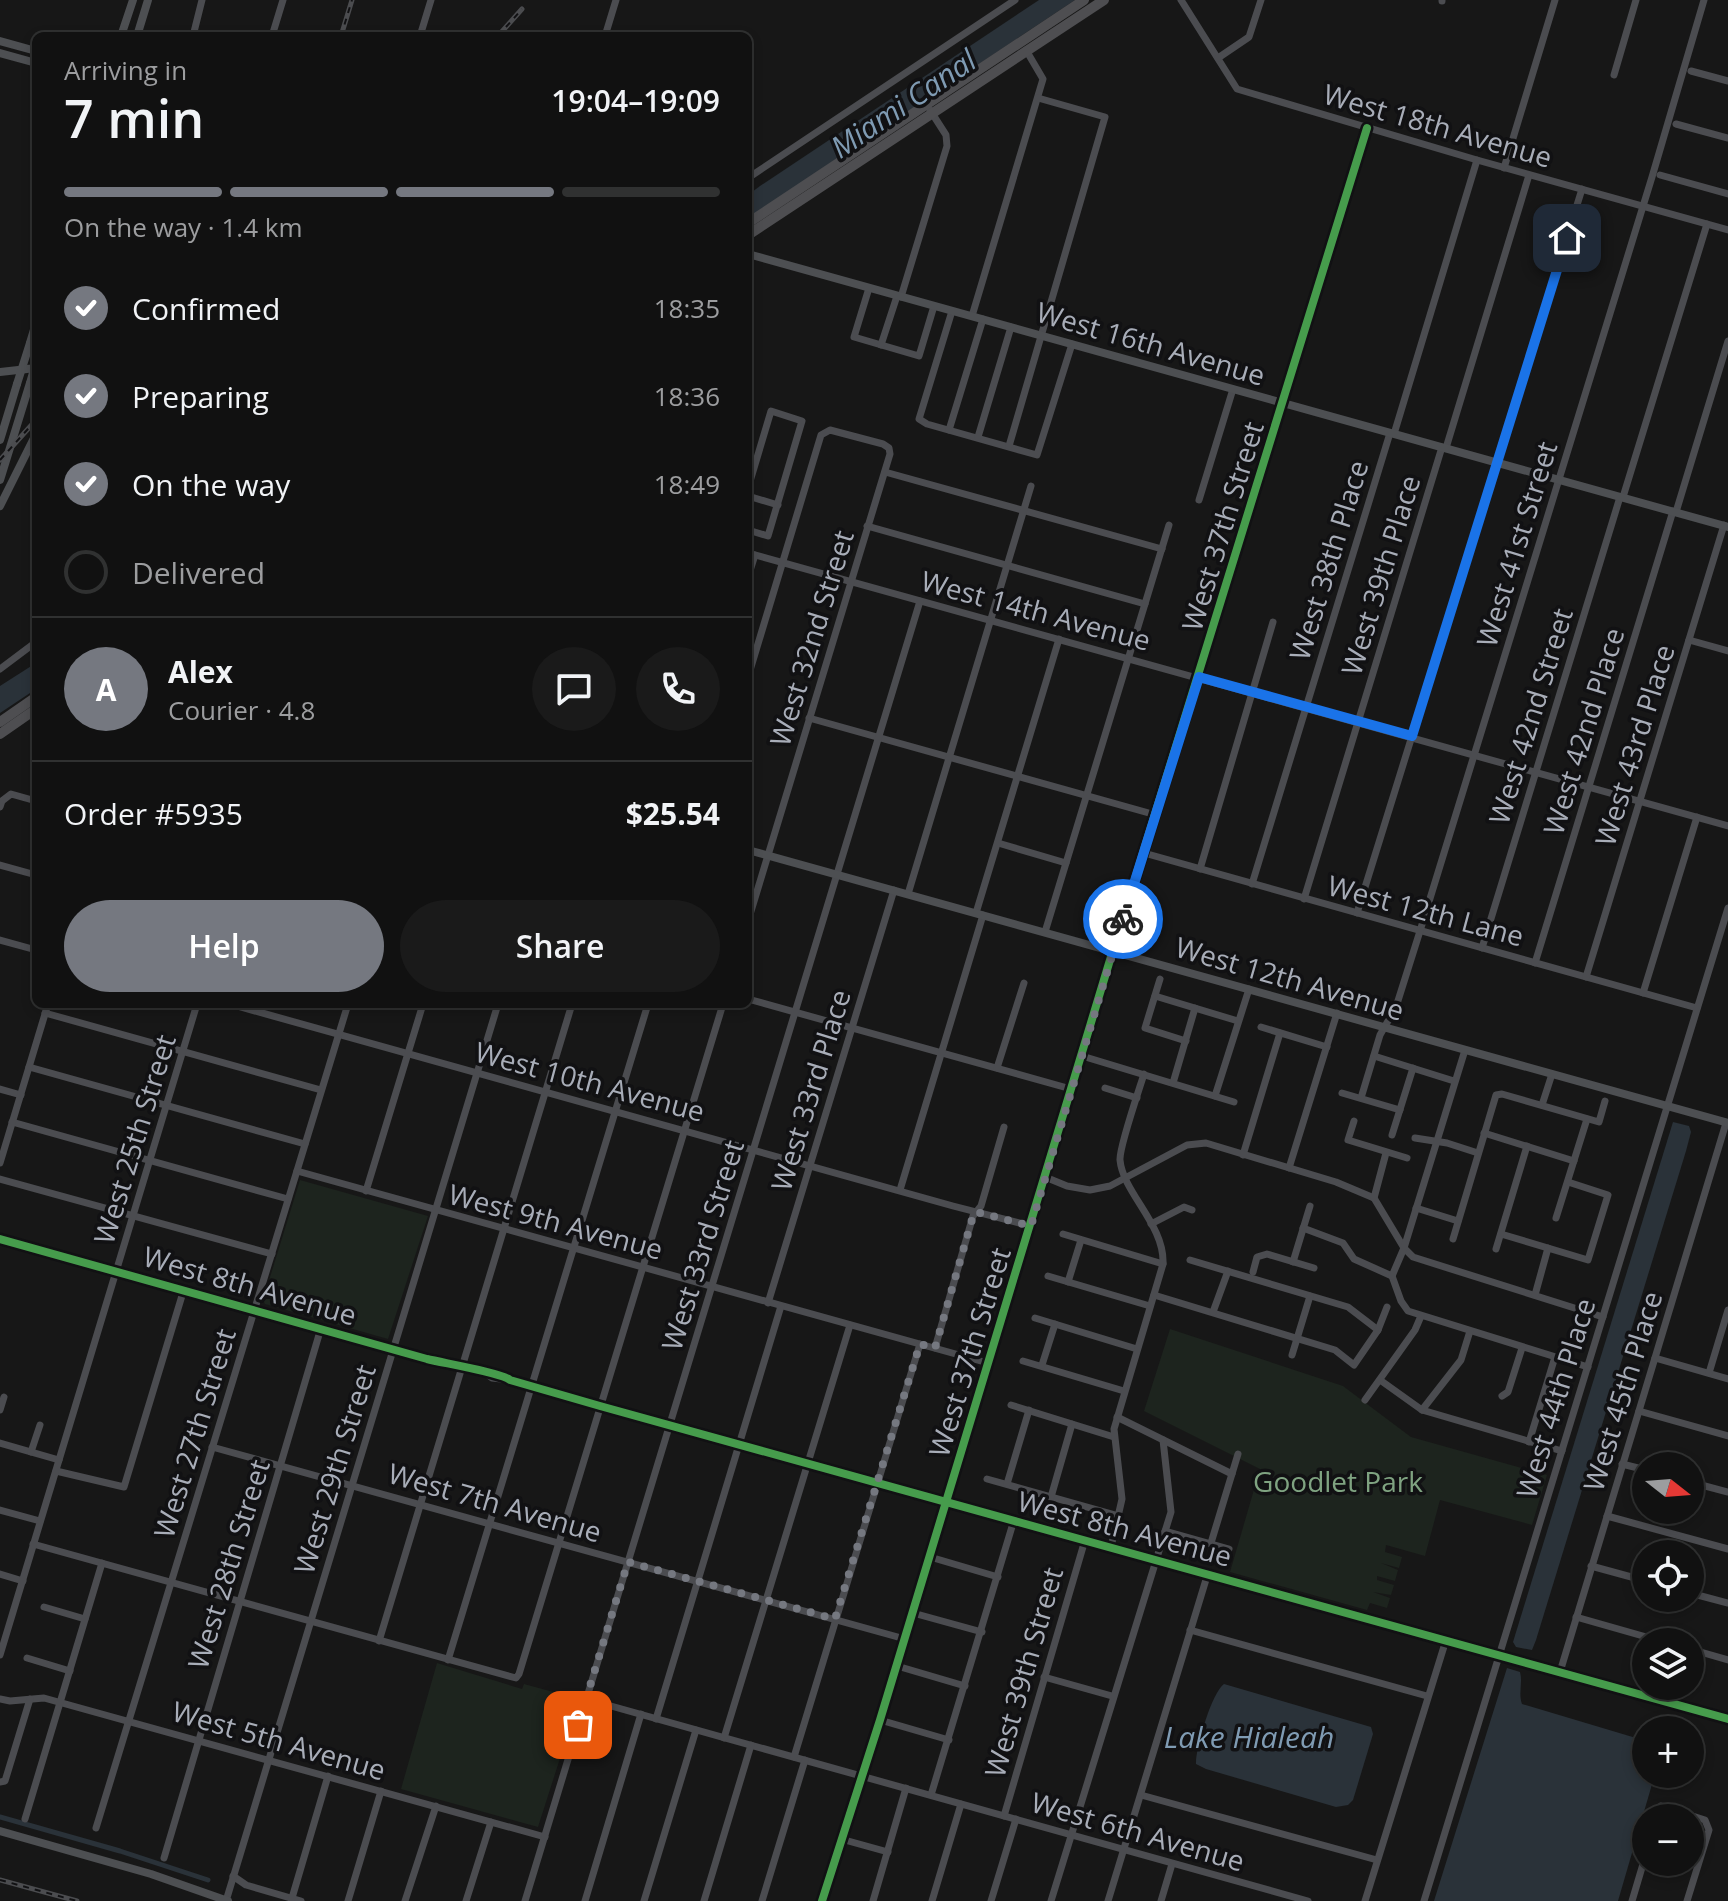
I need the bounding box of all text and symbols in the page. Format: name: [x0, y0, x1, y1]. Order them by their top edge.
water label: Miami Canal: [822, 38, 985, 167]
text: Arriving in: [64, 52, 187, 88]
street label: West 18th Avenue: [1319, 74, 1557, 176]
text: 19:04–19:09: [551, 80, 720, 121]
text: 7 min: [64, 82, 204, 153]
pin: [1533, 204, 1601, 272]
text: On the way · 1.4 km: [64, 209, 303, 245]
icon: home: [1545, 216, 1589, 260]
icon: check: [64, 286, 108, 330]
text: Confirmed: [132, 288, 280, 329]
text: 18:35: [654, 290, 720, 326]
street label: West 16th Avenue: [1032, 292, 1270, 394]
icon: check: [64, 374, 108, 418]
text: Preparing: [132, 376, 269, 417]
text: 18:36: [654, 378, 720, 414]
street label: West 37th Street: [1172, 417, 1272, 635]
street label: West 41st Street: [1467, 437, 1565, 651]
street label: West 38th Place: [1280, 455, 1376, 665]
icon: check: [64, 462, 108, 506]
text: On the way: [132, 464, 290, 505]
text: 18:49: [654, 466, 720, 502]
street label: West 39th Place: [1332, 470, 1428, 680]
street label: West 32nd Street: [760, 525, 862, 751]
text: Delivered: [132, 552, 265, 593]
street label: West 14th Avenue: [917, 561, 1155, 659]
street label: West 42nd Street: [1479, 603, 1581, 829]
street label: West 42nd Place: [1533, 623, 1633, 839]
street label: West 43rd Place: [1585, 640, 1683, 850]
button: chat: [532, 647, 616, 731]
button: phone: [636, 647, 720, 731]
text: Alex: [168, 651, 233, 692]
text: A: [96, 669, 116, 710]
text: Courier · 4.8: [168, 692, 315, 728]
text: Order #5935: [64, 793, 243, 834]
text: $25.54: [626, 793, 720, 834]
street label: West 12th Lane: [1324, 866, 1528, 954]
courier: [1083, 879, 1163, 959]
icon: bike: [1101, 897, 1145, 941]
button: Help: [64, 900, 384, 992]
button: Share: [400, 900, 720, 992]
street label: West 12th Avenue: [1171, 927, 1409, 1029]
street label: West 33rd Place: [761, 985, 859, 1195]
street label: West 25th Street: [84, 1030, 184, 1248]
street label: West 10th Avenue: [471, 1032, 709, 1130]
street label: West 33rd Street: [652, 1135, 752, 1355]
street label: West 9th Avenue: [445, 1174, 667, 1268]
street label: West 8th Avenue: [139, 1236, 361, 1334]
street label: West 37th Street: [919, 1243, 1019, 1461]
street label: West 45th Place: [1574, 1286, 1670, 1496]
street label: West 44th Place: [1507, 1293, 1603, 1503]
street label: West 27th Street: [144, 1324, 244, 1542]
street label: West 29th Street: [284, 1360, 384, 1578]
north arrow: [1632, 1452, 1704, 1524]
map controls: [1632, 1452, 1704, 1876]
street label: West 7th Avenue: [384, 1453, 606, 1551]
street label: West 28th Street: [178, 1455, 278, 1673]
park label: Goodlet Park: [1253, 1462, 1423, 1500]
street label: West 8th Avenue: [1014, 1481, 1236, 1575]
button: locate: [1632, 1540, 1704, 1612]
street label: West 39th Street: [975, 1563, 1071, 1781]
button: layers: [1632, 1628, 1704, 1700]
street label: West 5th Avenue: [168, 1691, 390, 1789]
pin: [544, 1691, 612, 1759]
icon: bag: [556, 1703, 600, 1747]
water label: Lake Hialeah: [1164, 1716, 1334, 1757]
button: +: [1632, 1716, 1704, 1788]
street label: West 6th Avenue: [1027, 1782, 1249, 1880]
button: −: [1632, 1804, 1704, 1876]

